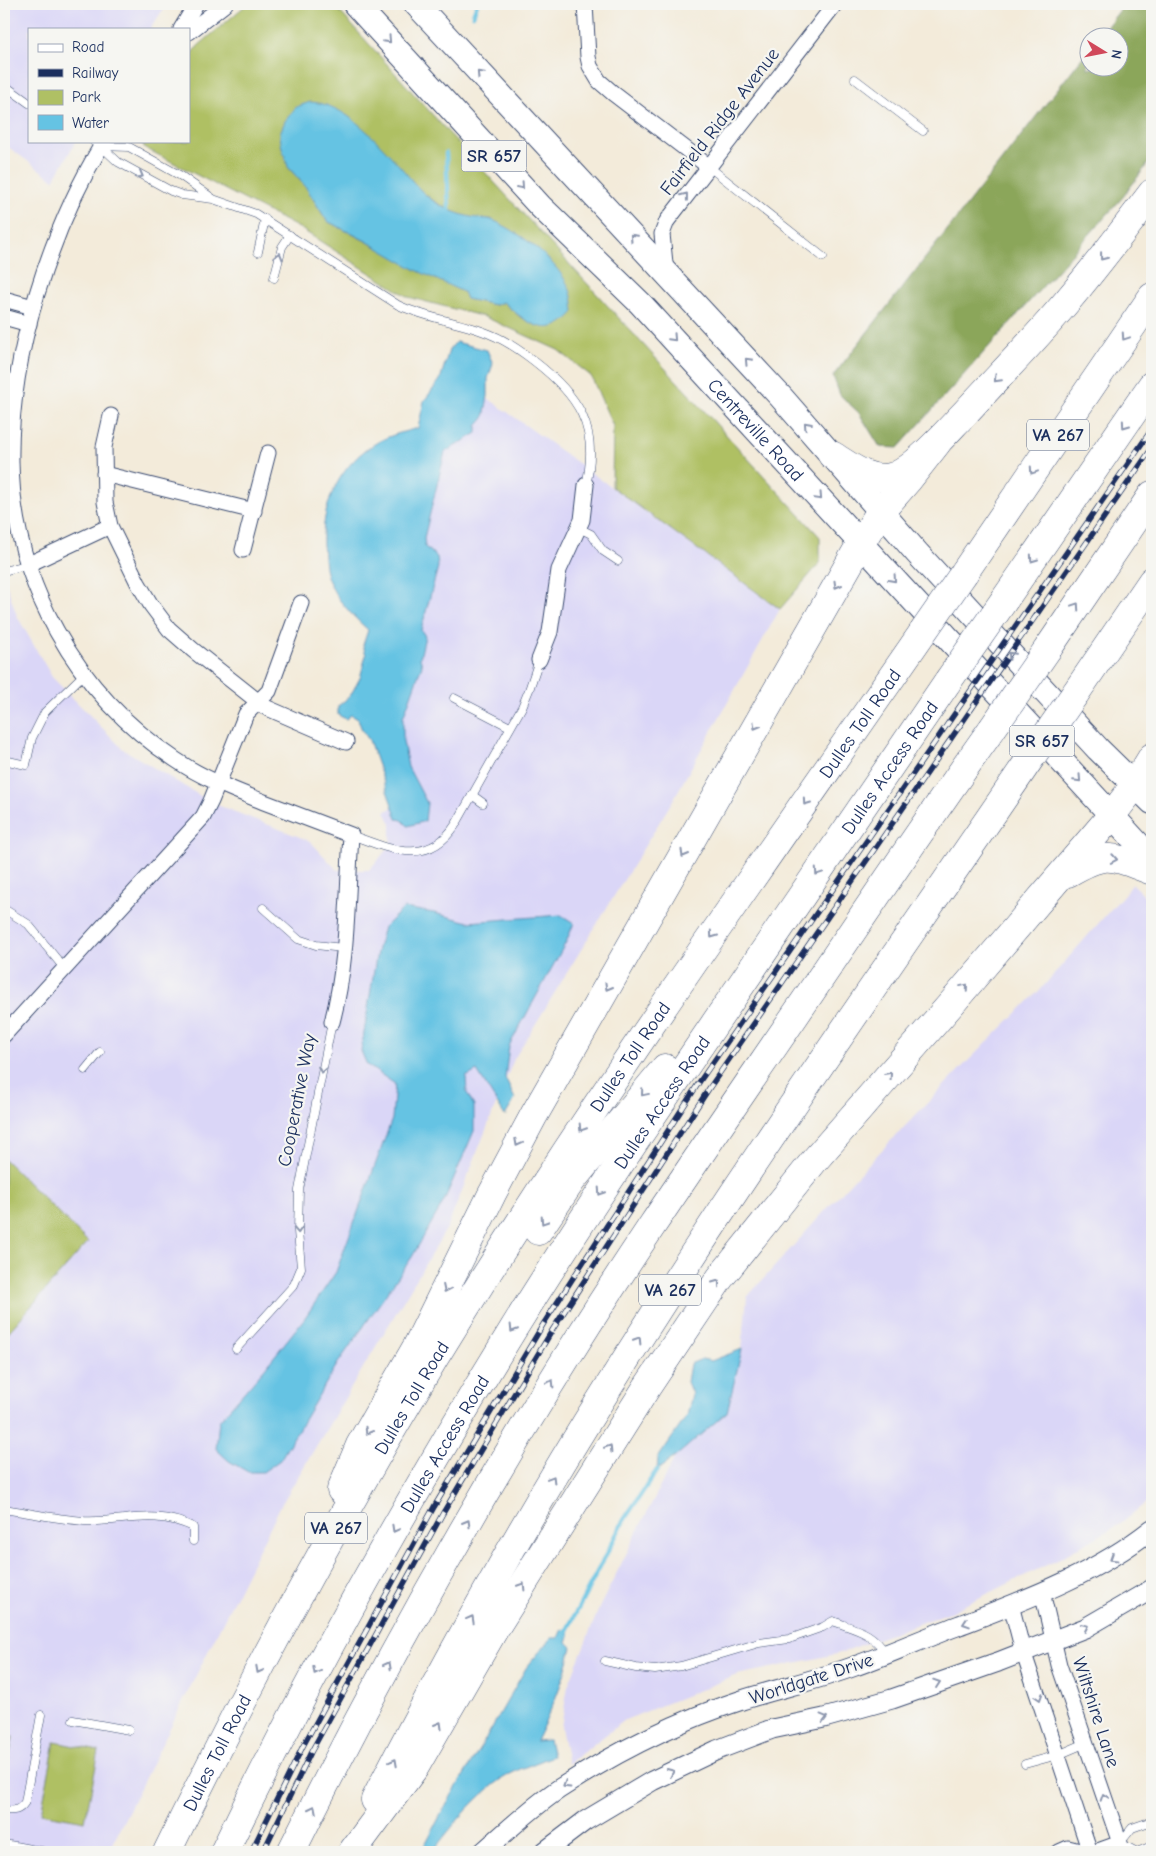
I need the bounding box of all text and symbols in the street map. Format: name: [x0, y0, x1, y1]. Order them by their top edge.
legend: [28, 28, 190, 142]
north arrow: [1078, 28, 1128, 78]
one-way arrow: [382, 34, 391, 43]
text: Road: [72, 38, 104, 56]
street label: Fairfield Ridge Avenue: [655, 44, 784, 200]
text: N: [1107, 48, 1125, 60]
text: Railway: [72, 64, 119, 82]
one-way arrow: [477, 70, 486, 79]
text: Park: [72, 88, 101, 106]
text: Water: [72, 114, 109, 132]
road number: SR 657: [462, 140, 526, 172]
one-way arrow: [135, 168, 144, 178]
one-way arrow: [515, 180, 524, 189]
one-way arrow: [679, 192, 688, 202]
one-way arrow: [629, 234, 638, 243]
one-way arrow: [1100, 251, 1109, 260]
one-way arrow: [274, 252, 284, 260]
one-way arrow: [1122, 331, 1131, 341]
one-way arrow: [667, 333, 676, 342]
one-way arrow: [745, 357, 754, 366]
street label: Centreville Road: [703, 374, 808, 486]
one-way arrow: [994, 374, 1003, 383]
one-way arrow: [1122, 419, 1131, 429]
road number: VA 267: [1027, 420, 1089, 450]
one-way arrow: [804, 422, 813, 431]
one-way arrow: [1030, 466, 1039, 475]
one-way arrow: [813, 491, 822, 500]
one-way arrow: [1030, 553, 1039, 563]
one-way arrow: [888, 574, 897, 583]
one-way arrow: [833, 580, 843, 589]
one-way arrow: [1070, 603, 1079, 612]
one-way arrow: [1008, 651, 1017, 660]
street label: Dulles Toll Road: [815, 665, 906, 783]
street label: Dulles Access Road: [837, 697, 943, 839]
one-way arrow: [753, 721, 763, 730]
road number: SR 657: [1010, 726, 1074, 756]
one-way arrow: [1072, 774, 1081, 783]
one-way arrow: [803, 796, 812, 806]
one-way arrow: [680, 849, 690, 858]
one-way arrow: [1109, 853, 1118, 863]
one-way arrow: [815, 867, 824, 876]
one-way arrow: [710, 930, 719, 939]
one-way arrow: [604, 981, 614, 990]
one-way arrow: [960, 984, 969, 993]
street label: Dulles Toll Road: [586, 998, 675, 1116]
street label: Cooperative Way: [273, 1031, 321, 1169]
street label: Dulles Access Road: [610, 1032, 715, 1173]
one-way arrow: [318, 1066, 328, 1075]
one-way arrow: [883, 1071, 892, 1080]
one-way arrow: [642, 1087, 650, 1096]
one-way arrow: [579, 1122, 589, 1131]
one-way arrow: [515, 1138, 525, 1147]
one-way arrow: [598, 1186, 607, 1196]
one-way arrow: [541, 1216, 551, 1225]
one-way arrow: [293, 1227, 304, 1235]
road number: VA 267: [639, 1274, 701, 1306]
one-way arrow: [711, 1279, 720, 1289]
one-way arrow: [442, 1283, 452, 1292]
one-way arrow: [510, 1323, 520, 1332]
street label: Dulles Toll Road: [370, 1337, 454, 1459]
one-way arrow: [631, 1337, 641, 1346]
street label: Dulles Access Road: [396, 1372, 494, 1517]
one-way arrow: [544, 1380, 554, 1389]
one-way arrow: [365, 1426, 375, 1435]
one-way arrow: [602, 1445, 612, 1454]
one-way arrow: [546, 1475, 556, 1484]
road number: VA 267: [305, 1512, 367, 1544]
one-way arrow: [461, 1519, 471, 1528]
one-way arrow: [391, 1523, 401, 1532]
one-way arrow: [1109, 1551, 1118, 1561]
one-way arrow: [516, 1582, 525, 1591]
one-way arrow: [465, 1616, 475, 1625]
one-way arrow: [962, 1617, 970, 1627]
one-way arrow: [1080, 1623, 1089, 1633]
street label: Worldgate Drive: [747, 1649, 876, 1709]
street label: Wiltshire Lane: [1068, 1654, 1124, 1770]
one-way arrow: [382, 1661, 392, 1670]
one-way arrow: [255, 1664, 265, 1673]
one-way arrow: [313, 1666, 323, 1675]
one-way arrow: [933, 1679, 941, 1689]
street label: Dulles Toll Road: [179, 1691, 256, 1815]
one-way arrow: [1033, 1692, 1043, 1701]
one-way arrow: [819, 1713, 827, 1723]
one-way arrow: [432, 1722, 442, 1731]
one-way arrow: [388, 1759, 398, 1768]
one-way arrow: [666, 1767, 675, 1778]
one-way arrow: [563, 1778, 572, 1788]
one-way arrow: [1100, 1793, 1110, 1802]
one-way arrow: [307, 1805, 317, 1814]

